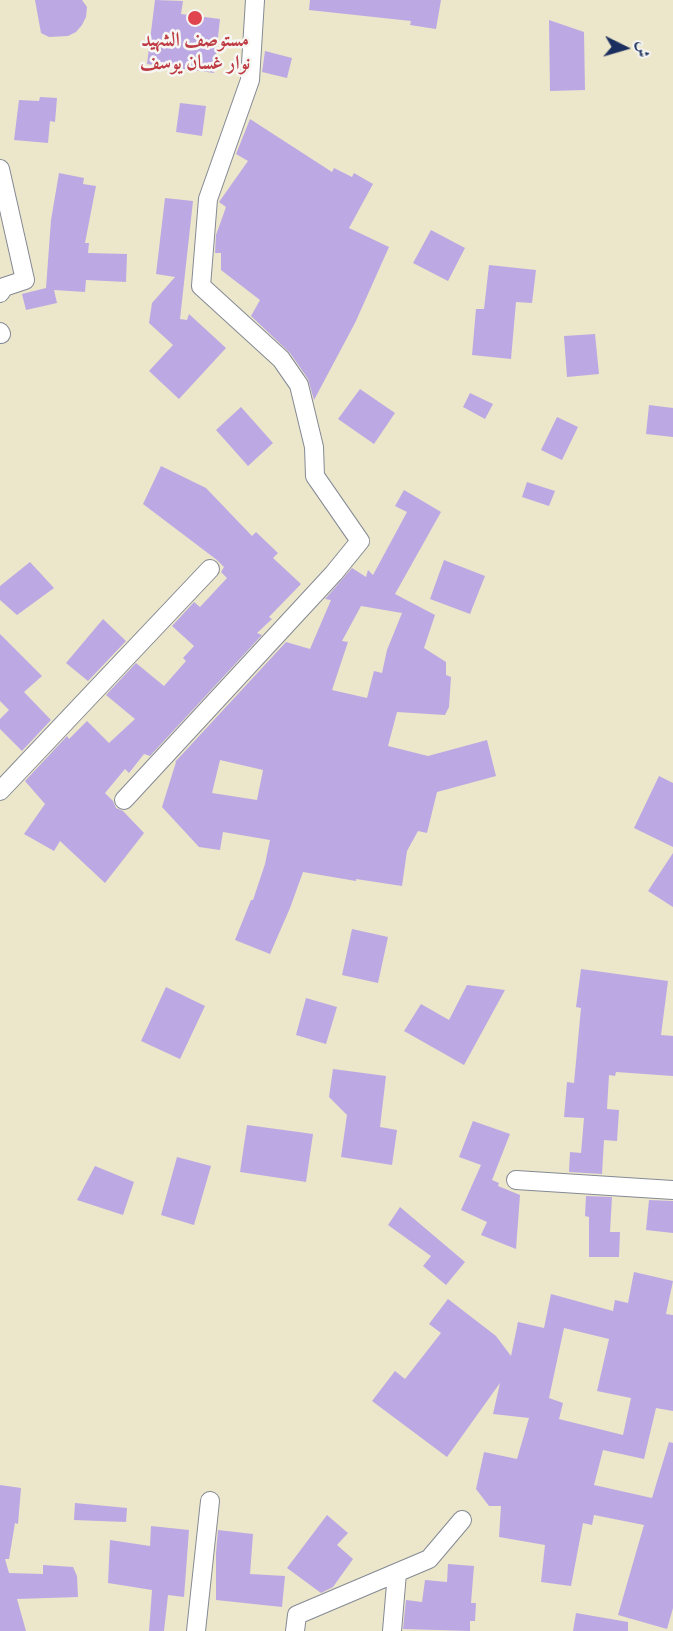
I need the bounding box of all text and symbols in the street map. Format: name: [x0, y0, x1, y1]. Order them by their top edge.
marker: مستوصف الشهيد نوار غسان يوسف: [186, 9, 204, 27]
north arrow: [595, 18, 655, 78]
place label: مستوصف الشهيد نوار غسان يوسف: [140, 29, 250, 76]
text: ش: [633, 41, 654, 58]

